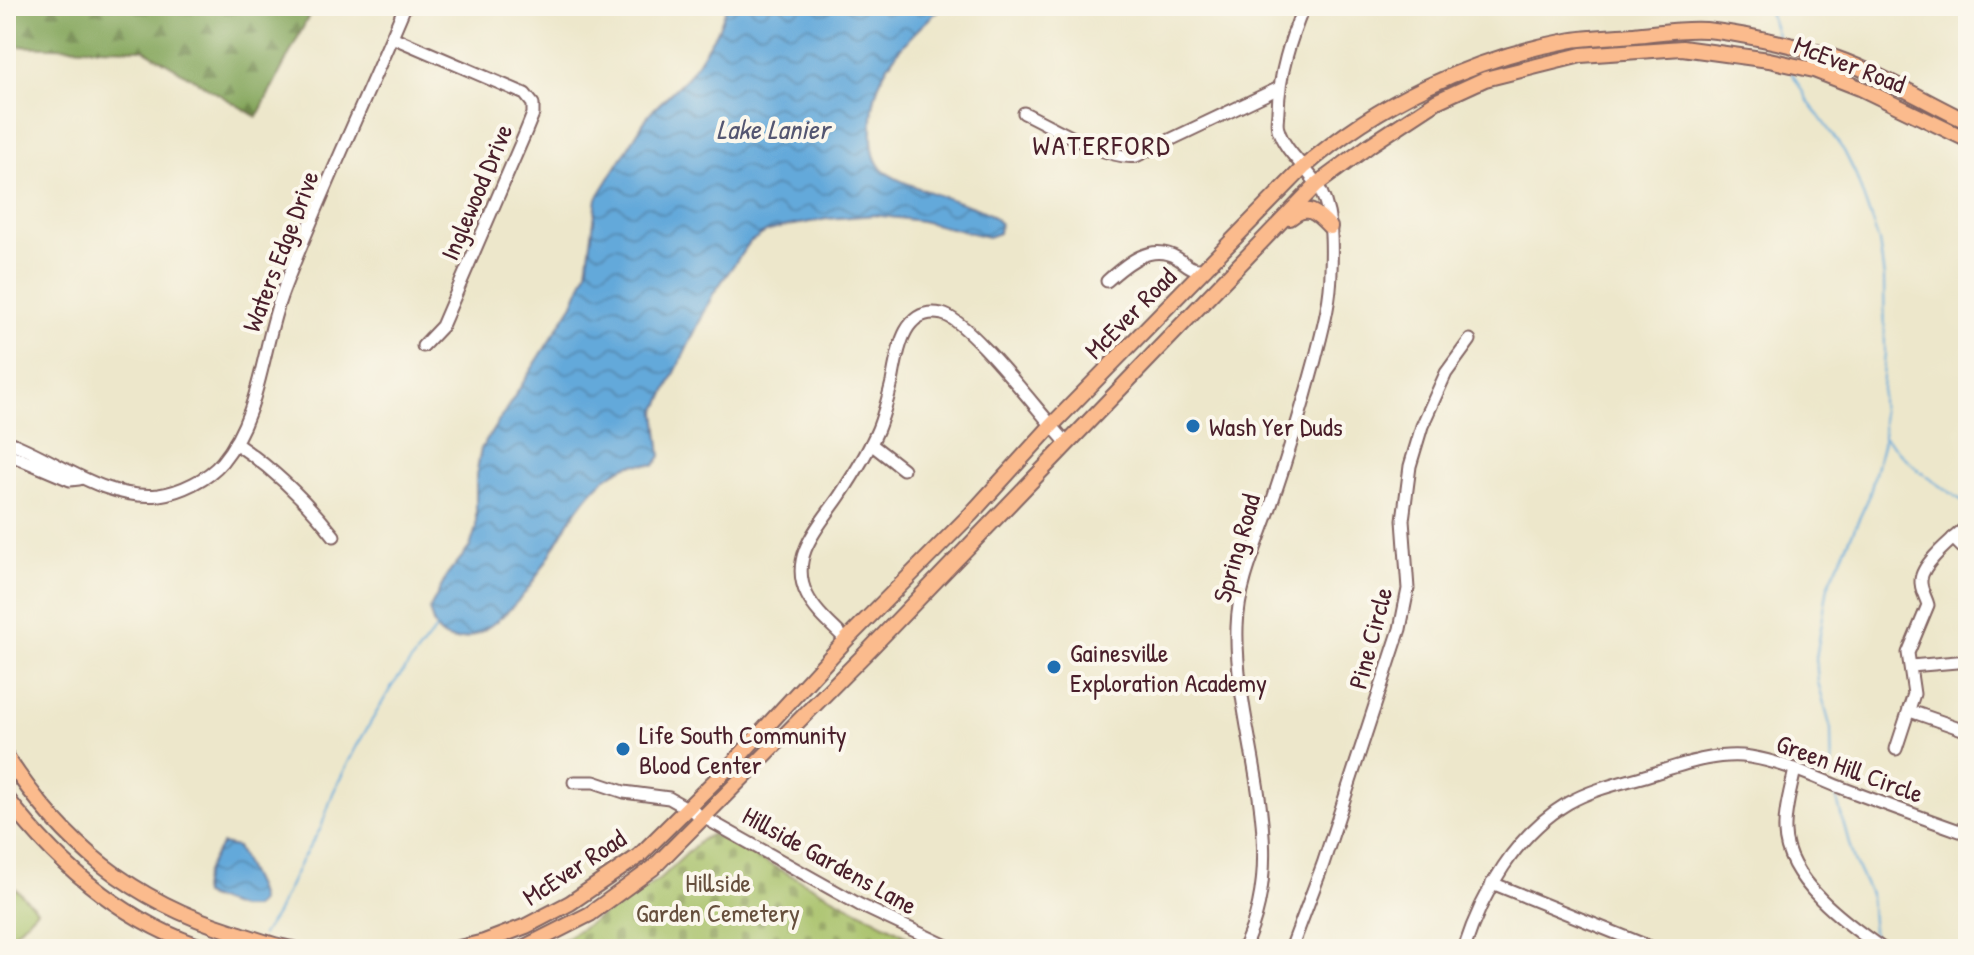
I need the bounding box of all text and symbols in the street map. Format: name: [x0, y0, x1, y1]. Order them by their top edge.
street label: McEver Road: [1789, 27, 1911, 101]
water label: Lake Lanier: [717, 110, 833, 148]
street label: Inglewood Drive: [432, 119, 520, 265]
district label: WATERFORD: [1032, 126, 1172, 164]
street label: Waters Edge Drive: [233, 165, 327, 337]
street label: McEver Road: [1076, 259, 1184, 367]
place label: Wash Yer Duds: [1209, 409, 1343, 444]
marker: Wash Yer Duds: [1184, 417, 1202, 435]
street label: Spring Road: [1204, 490, 1268, 606]
street label: Pine Circle: [1340, 583, 1400, 693]
place label: Gainesville Exploration Academy: [1070, 635, 1267, 700]
marker: Gainesville Exploration Academy: [1045, 658, 1063, 676]
place label: Life South Community Blood Center: [639, 717, 847, 782]
street label: Green Hill Circle: [1772, 725, 1928, 811]
marker: Life South Community Blood Center: [614, 740, 632, 758]
street label: Hillside Gardens Lane: [737, 798, 923, 922]
street label: McEver Road: [516, 821, 632, 913]
park label: Hillside Garden Cemetery: [636, 865, 800, 930]

